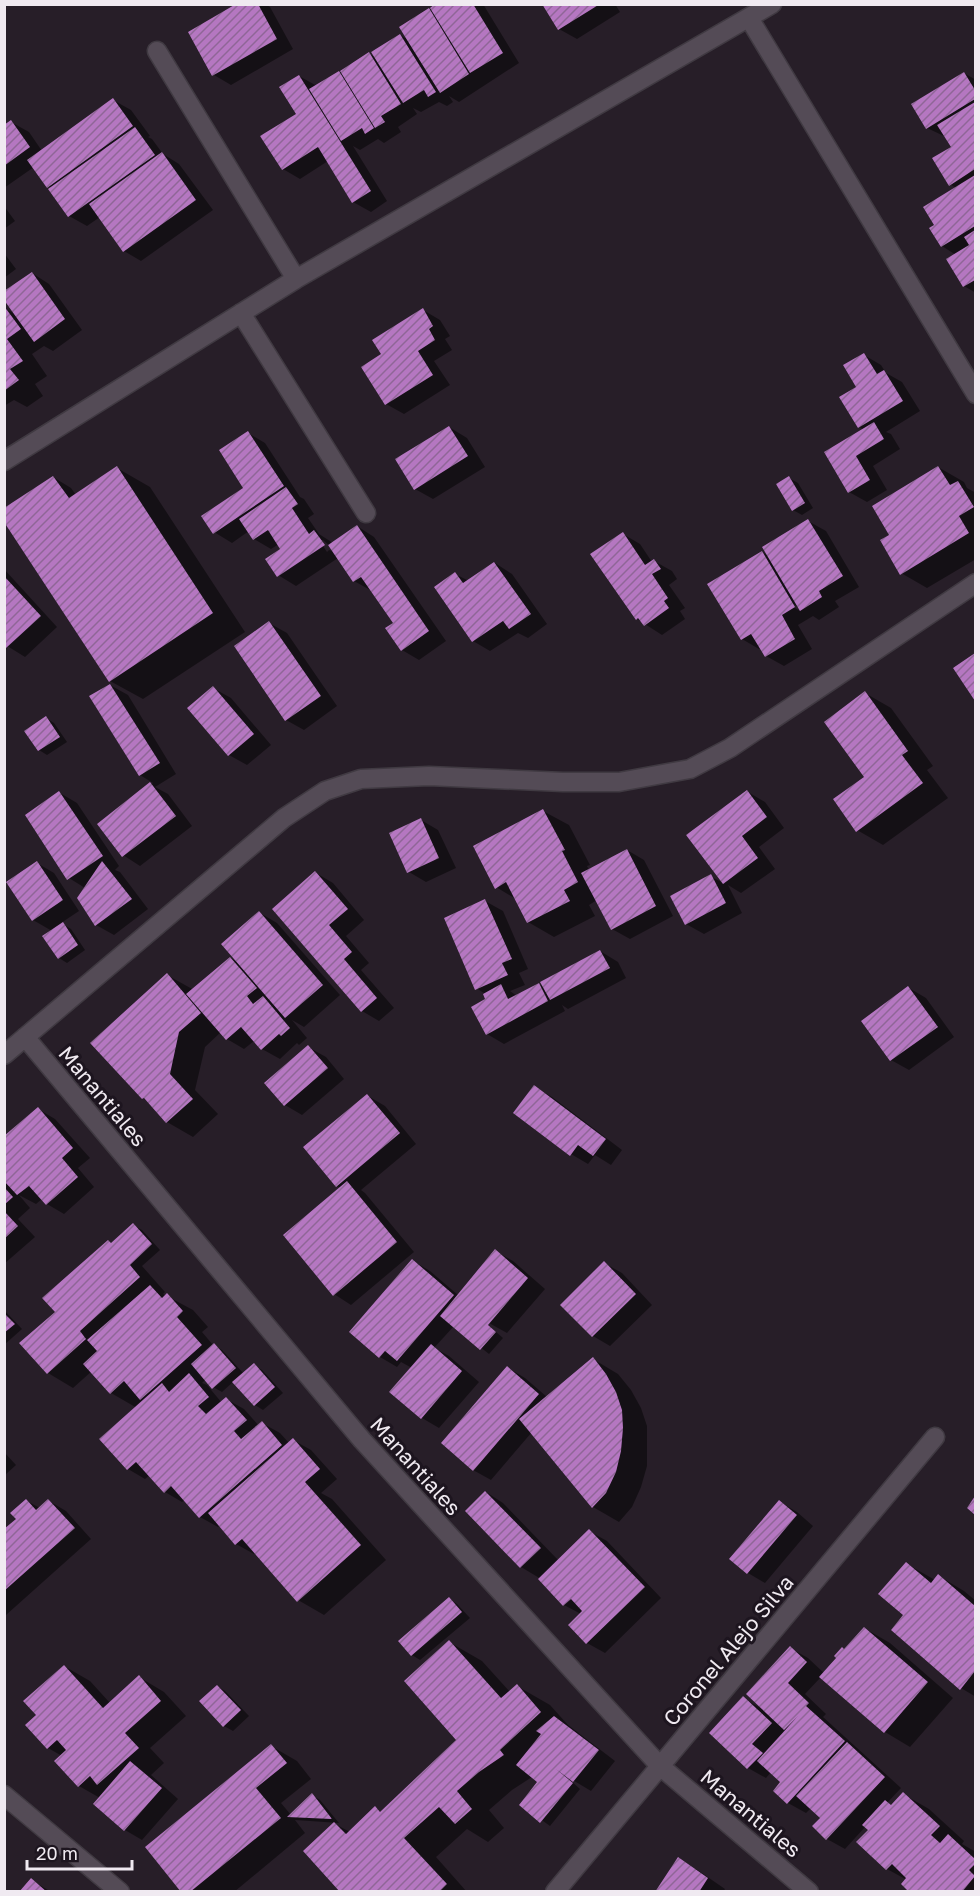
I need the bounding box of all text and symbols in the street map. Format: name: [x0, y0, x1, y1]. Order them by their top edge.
street label: Manantiales: [53, 1040, 153, 1152]
street label: Manantiales: [365, 1412, 467, 1520]
street label: Coronel Alejo Silva: [657, 1569, 799, 1731]
street label: Manantiales: [695, 1763, 807, 1863]
scale bar: [27, 1833, 132, 1871]
text: 20 m: [36, 1842, 78, 1864]

